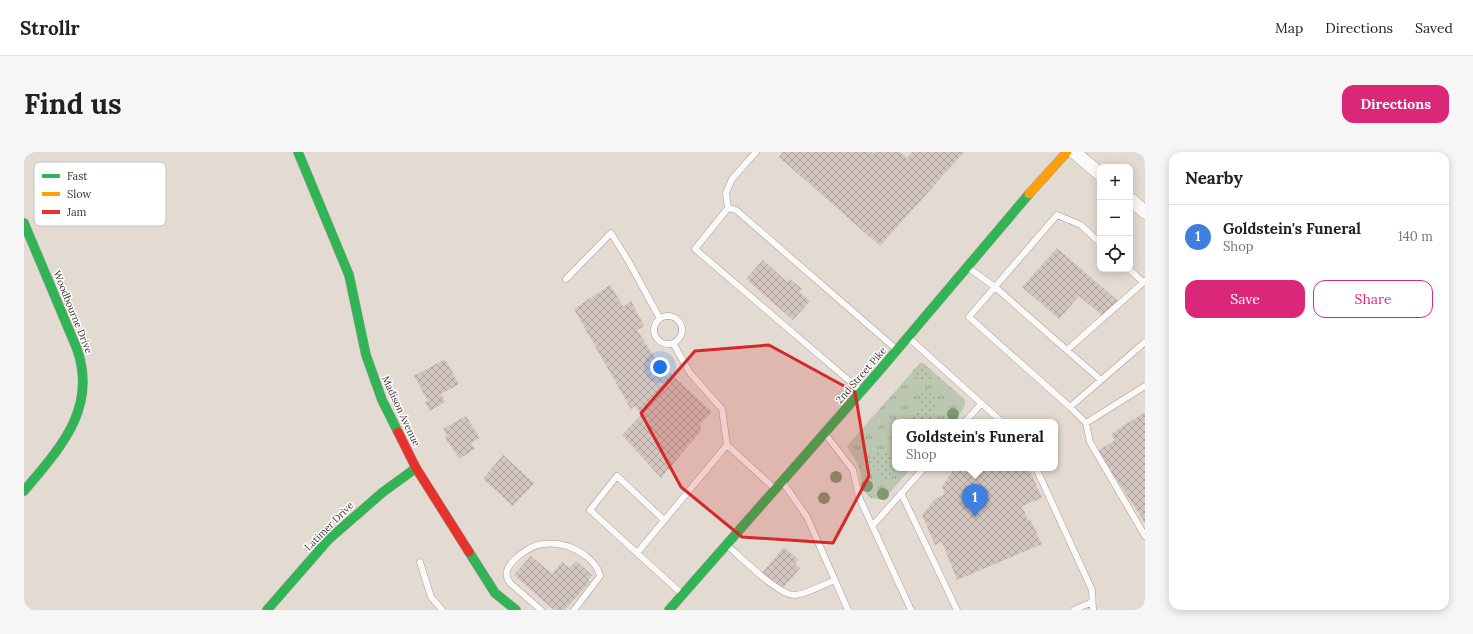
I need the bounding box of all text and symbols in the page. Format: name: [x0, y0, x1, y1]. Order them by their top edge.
text: Strollr: [20, 16, 80, 40]
text: Map: [1275, 19, 1303, 37]
text: Directions: [1325, 19, 1393, 37]
text: Saved: [1415, 19, 1453, 37]
button: Directions: [1342, 85, 1449, 123]
text: Find us: [24, 86, 122, 122]
legend: [34, 162, 166, 226]
map controls: [1097, 164, 1133, 272]
button: +: [1097, 164, 1133, 200]
text: Nearby: [1185, 167, 1243, 189]
text: Fast: [67, 169, 88, 183]
text: Slow: [67, 187, 92, 201]
button: −: [1097, 200, 1133, 236]
text: Jam: [66, 205, 87, 219]
text: Goldstein's Funeral: [1223, 219, 1361, 238]
text: 1: [1195, 228, 1201, 245]
text: 140 m: [1398, 228, 1433, 245]
button: locate: [1097, 236, 1133, 272]
text: Shop: [1223, 238, 1254, 255]
street label: Woodbourne Drive: [50, 269, 96, 356]
button: Save: [1185, 280, 1305, 318]
button: Share: [1313, 280, 1433, 318]
street label: 2nd Street Pike: [833, 344, 889, 406]
your location: [650, 357, 670, 377]
street label: Madison Avenue: [379, 374, 423, 449]
popup: [892, 419, 1058, 471]
text: Goldstein's Funeral: [906, 427, 1044, 446]
text: Shop: [906, 446, 937, 463]
pin: 1: [962, 484, 988, 517]
street label: Latimer Drive: [302, 498, 357, 553]

